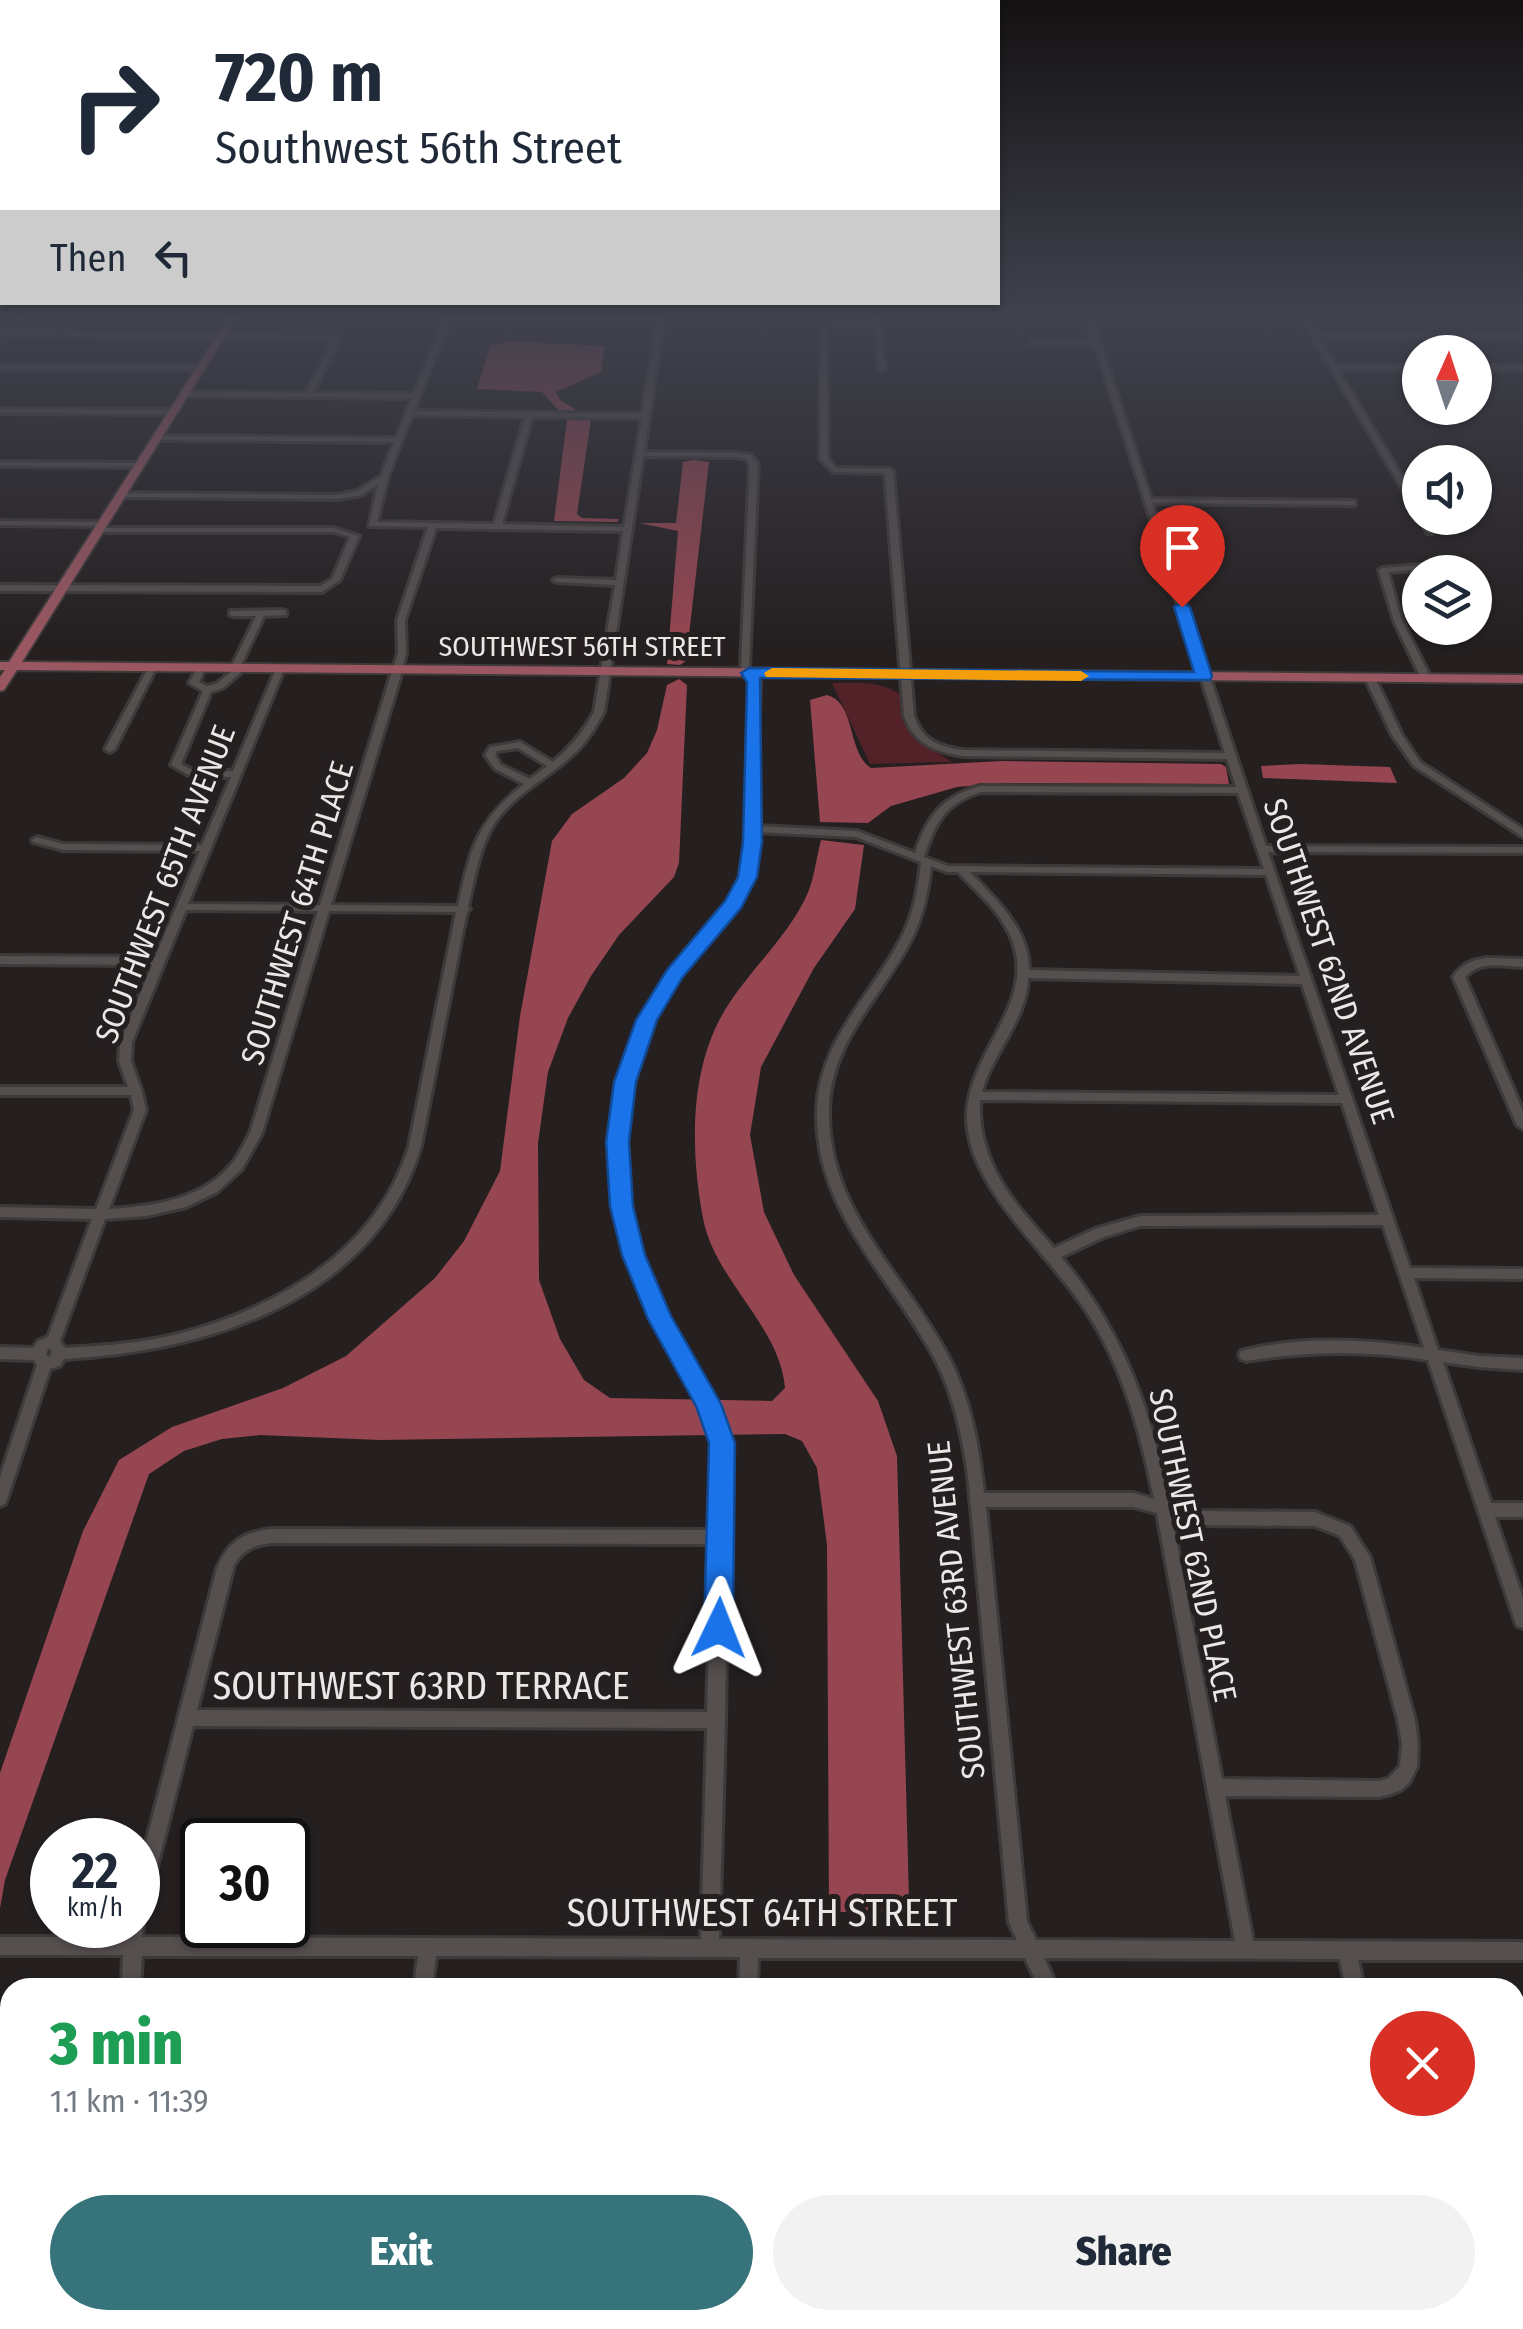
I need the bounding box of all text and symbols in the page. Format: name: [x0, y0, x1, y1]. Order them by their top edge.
text: 720 m: [215, 36, 383, 120]
icon: right: [50, 40, 180, 170]
text: Southwest 56th Street: [215, 121, 622, 175]
icon: left: [146, 230, 201, 285]
text: Then: [50, 235, 126, 281]
north arrow: [1402, 335, 1492, 425]
map controls: [1402, 335, 1492, 645]
button: sound: [1402, 445, 1492, 535]
pin: [1140, 505, 1225, 608]
icon: arrive: [1155, 520, 1210, 575]
button: layers: [1402, 555, 1492, 645]
street label: SOUTHWEST 56TH STREET: [438, 630, 726, 663]
street label: SOUTHWEST 65TH AVENUE: [87, 720, 243, 1048]
street label: SOUTHWEST 64TH PLACE: [233, 757, 361, 1069]
street label: SOUTHWEST 62ND AVENUE: [1255, 793, 1403, 1129]
street label: SOUTHWEST 62ND PLACE: [1141, 1385, 1245, 1705]
street label: SOUTHWEST 63RD AVENUE: [919, 1439, 993, 1781]
position arrow: [667, 1576, 771, 1680]
street label: SOUTHWEST 63RD TERRACE: [212, 1663, 630, 1709]
speed limit sign: 30: [180, 1818, 310, 1948]
text: 22: [72, 1841, 118, 1901]
street label: SOUTHWEST 64TH STREET: [567, 1890, 958, 1936]
text: km/h: [67, 1893, 123, 1923]
text: 3 min: [50, 2008, 183, 2080]
button: close: [1370, 2011, 1475, 2116]
text: 1.1 km · 11:39: [50, 2082, 209, 2120]
button: Exit: [50, 2195, 753, 2310]
button: Share: [773, 2195, 1475, 2310]

